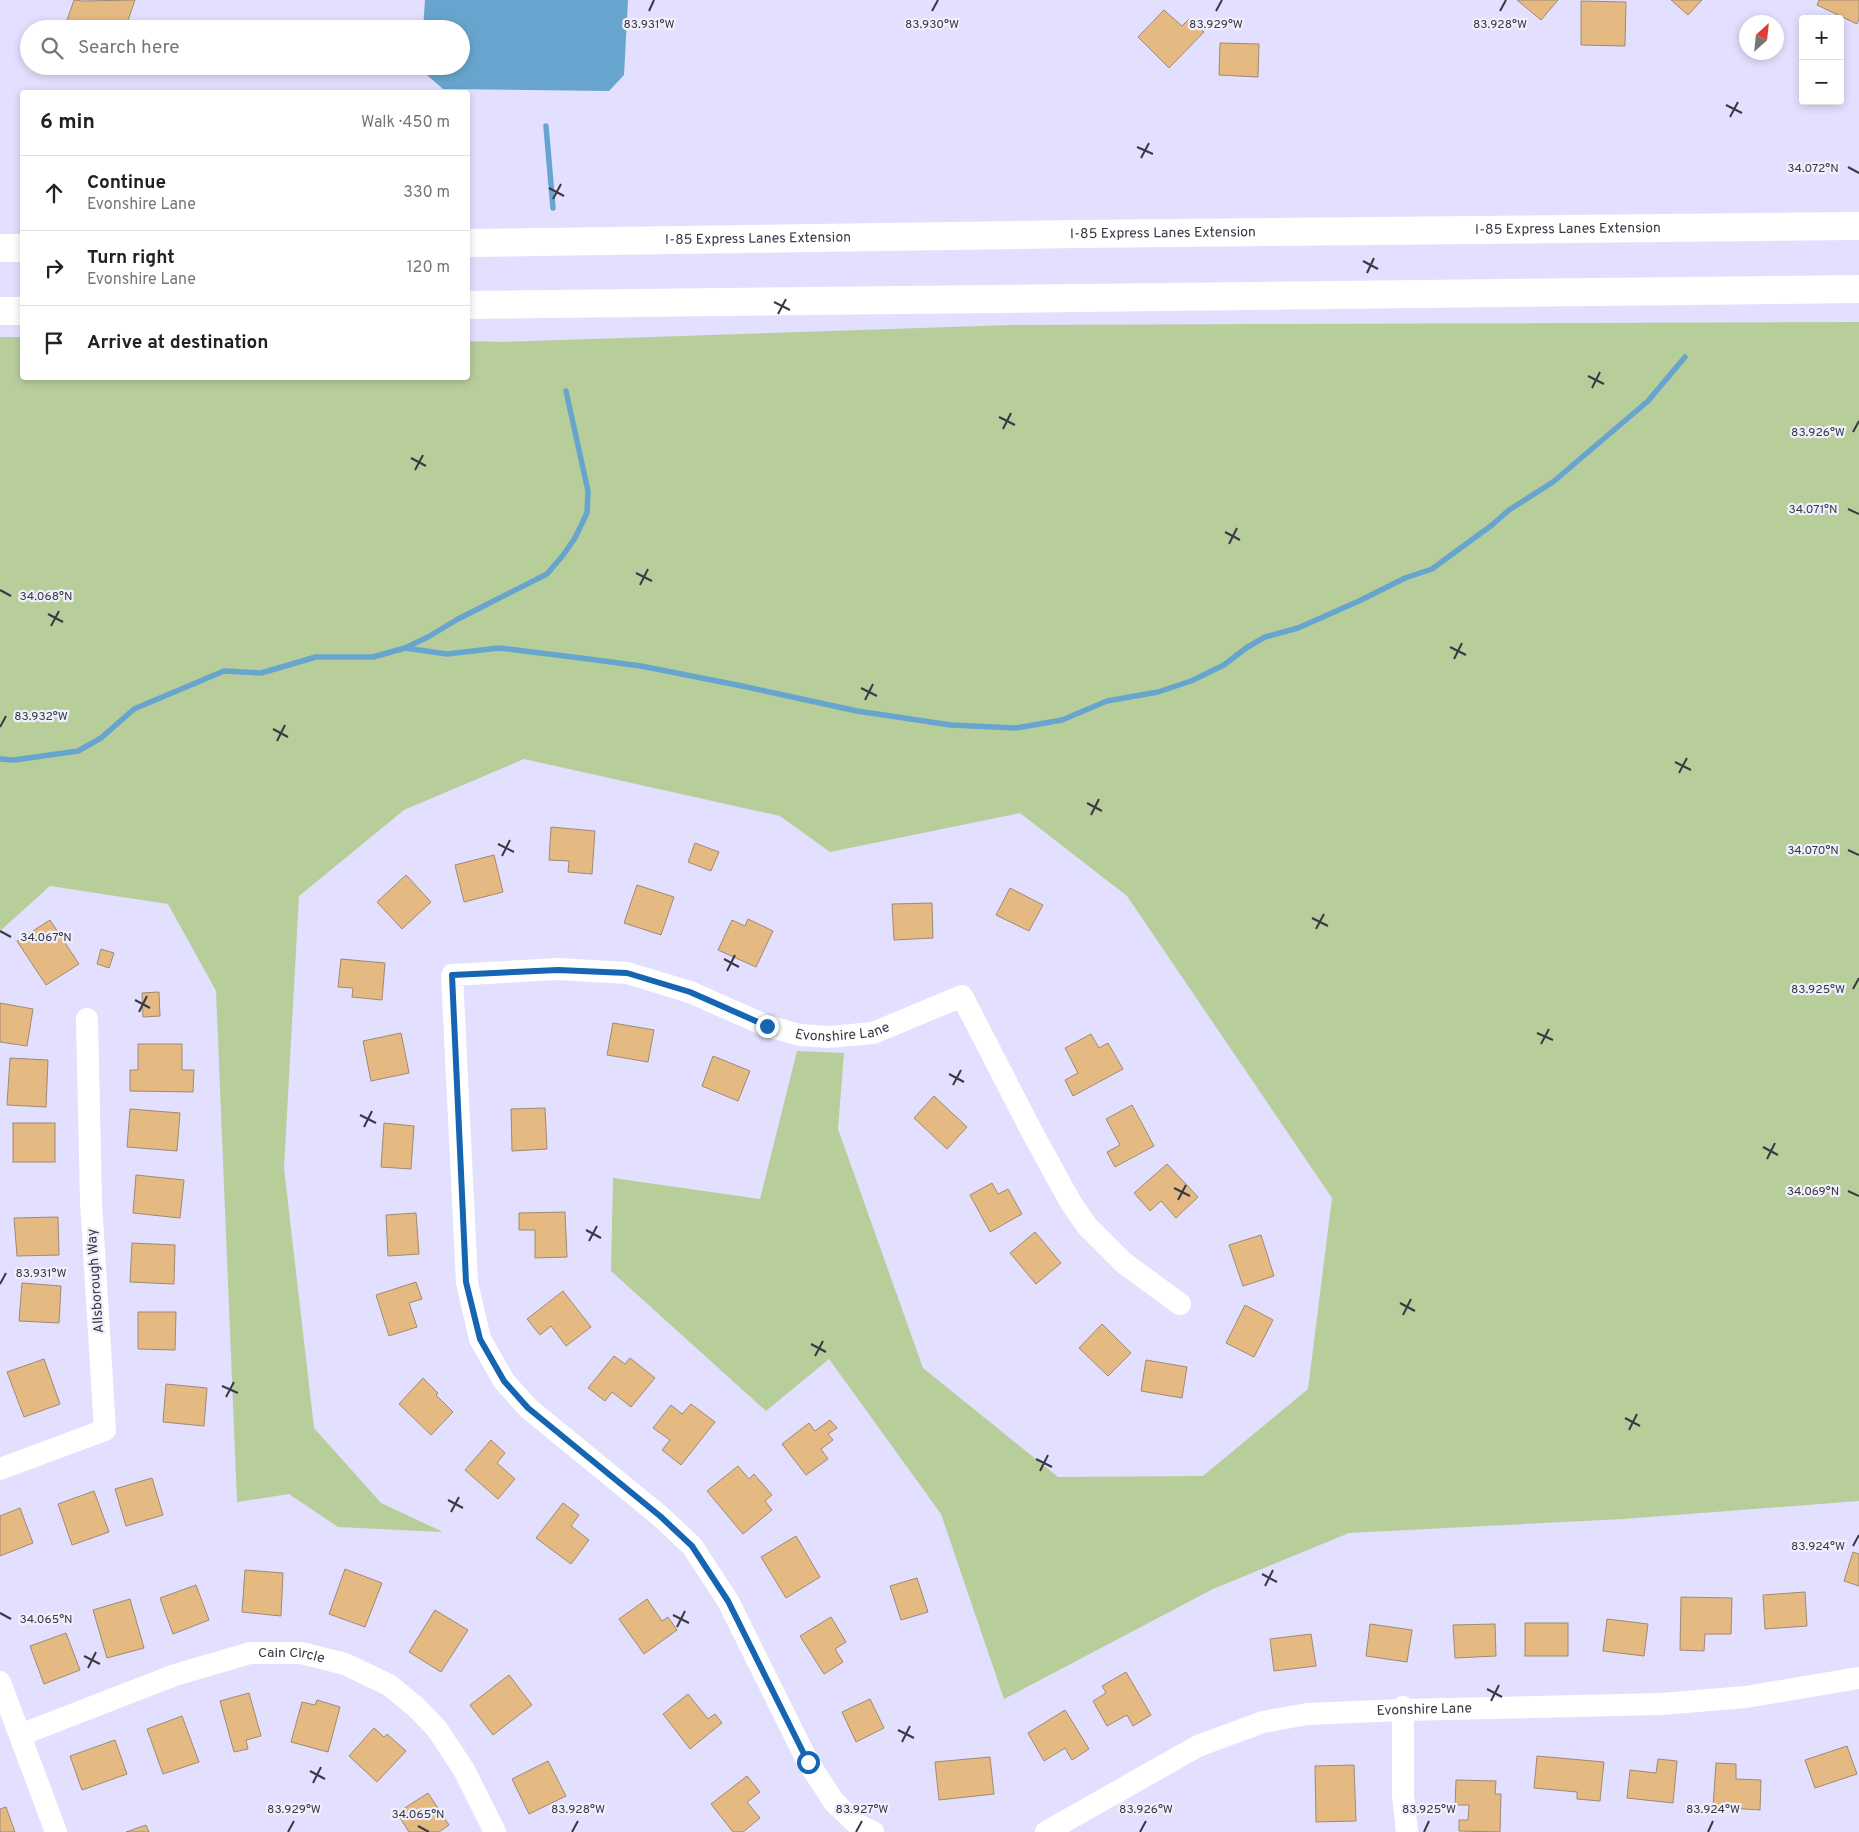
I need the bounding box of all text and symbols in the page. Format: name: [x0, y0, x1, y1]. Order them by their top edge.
north arrow: [1739, 15, 1784, 60]
map controls: [1799, 15, 1844, 105]
button: +: [1799, 15, 1844, 60]
text: 83.931°W: [623, 17, 675, 33]
text: 83.930°W: [905, 17, 959, 33]
text: 83.929°W: [1189, 17, 1243, 33]
text: 83.928°W: [1473, 17, 1527, 33]
search box: [20, 20, 470, 75]
icon: search: [38, 34, 66, 62]
text: Search here: [78, 36, 180, 60]
button: −: [1799, 60, 1844, 105]
text: 6 min: [40, 109, 95, 136]
text: Walk · 450 m: [361, 113, 450, 133]
text: 34.072°N: [1787, 161, 1839, 177]
text: Continue: [87, 171, 166, 195]
icon: ahead: [40, 179, 68, 207]
text: 330 m: [403, 183, 450, 203]
text: Evonshire Lane: [87, 195, 196, 215]
street label: I-85 Express Lanes Extension: [1475, 220, 1661, 238]
street label: I-85 Express Lanes Extension: [1070, 224, 1256, 243]
street label: I-85 Express Lanes Extension: [665, 229, 851, 249]
text: Turn right: [87, 246, 175, 270]
icon: right: [40, 254, 68, 282]
text: 120 m: [407, 258, 450, 278]
text: Evonshire Lane: [87, 270, 196, 290]
icon: arrive: [40, 329, 68, 357]
text: Arrive at destination: [87, 331, 268, 355]
text: 83.926°W: [1791, 425, 1845, 441]
text: 34.071°N: [1788, 502, 1838, 518]
text: 34.068°N: [20, 589, 72, 605]
text: 83.932°W: [14, 709, 68, 725]
text: 34.070°N: [1787, 843, 1839, 859]
text: 34.067°N: [20, 930, 72, 946]
text: 83.925°W: [1791, 982, 1845, 998]
route end: [756, 1015, 779, 1038]
street label: Evonshire Lane: [793, 1019, 892, 1046]
text: 34.069°N: [1787, 1184, 1839, 1200]
street label: Allsborough Way: [84, 1228, 108, 1334]
text: 83.931°W: [15, 1266, 67, 1282]
text: 83.924°W: [1791, 1539, 1845, 1555]
text: 34.065°N: [19, 1612, 73, 1628]
street label: Cain Circle: [258, 1645, 327, 1667]
street label: Evonshire Lane: [1376, 1700, 1472, 1720]
route start: [797, 1751, 820, 1774]
text: 83.929°W: [267, 1802, 321, 1818]
text: 83.928°W: [551, 1802, 605, 1818]
text: 83.927°W: [836, 1802, 888, 1818]
text: 83.926°W: [1119, 1802, 1173, 1818]
text: 83.925°W: [1402, 1802, 1456, 1818]
text: 83.924°W: [1686, 1802, 1740, 1818]
text: 34.065°N: [391, 1807, 445, 1823]

